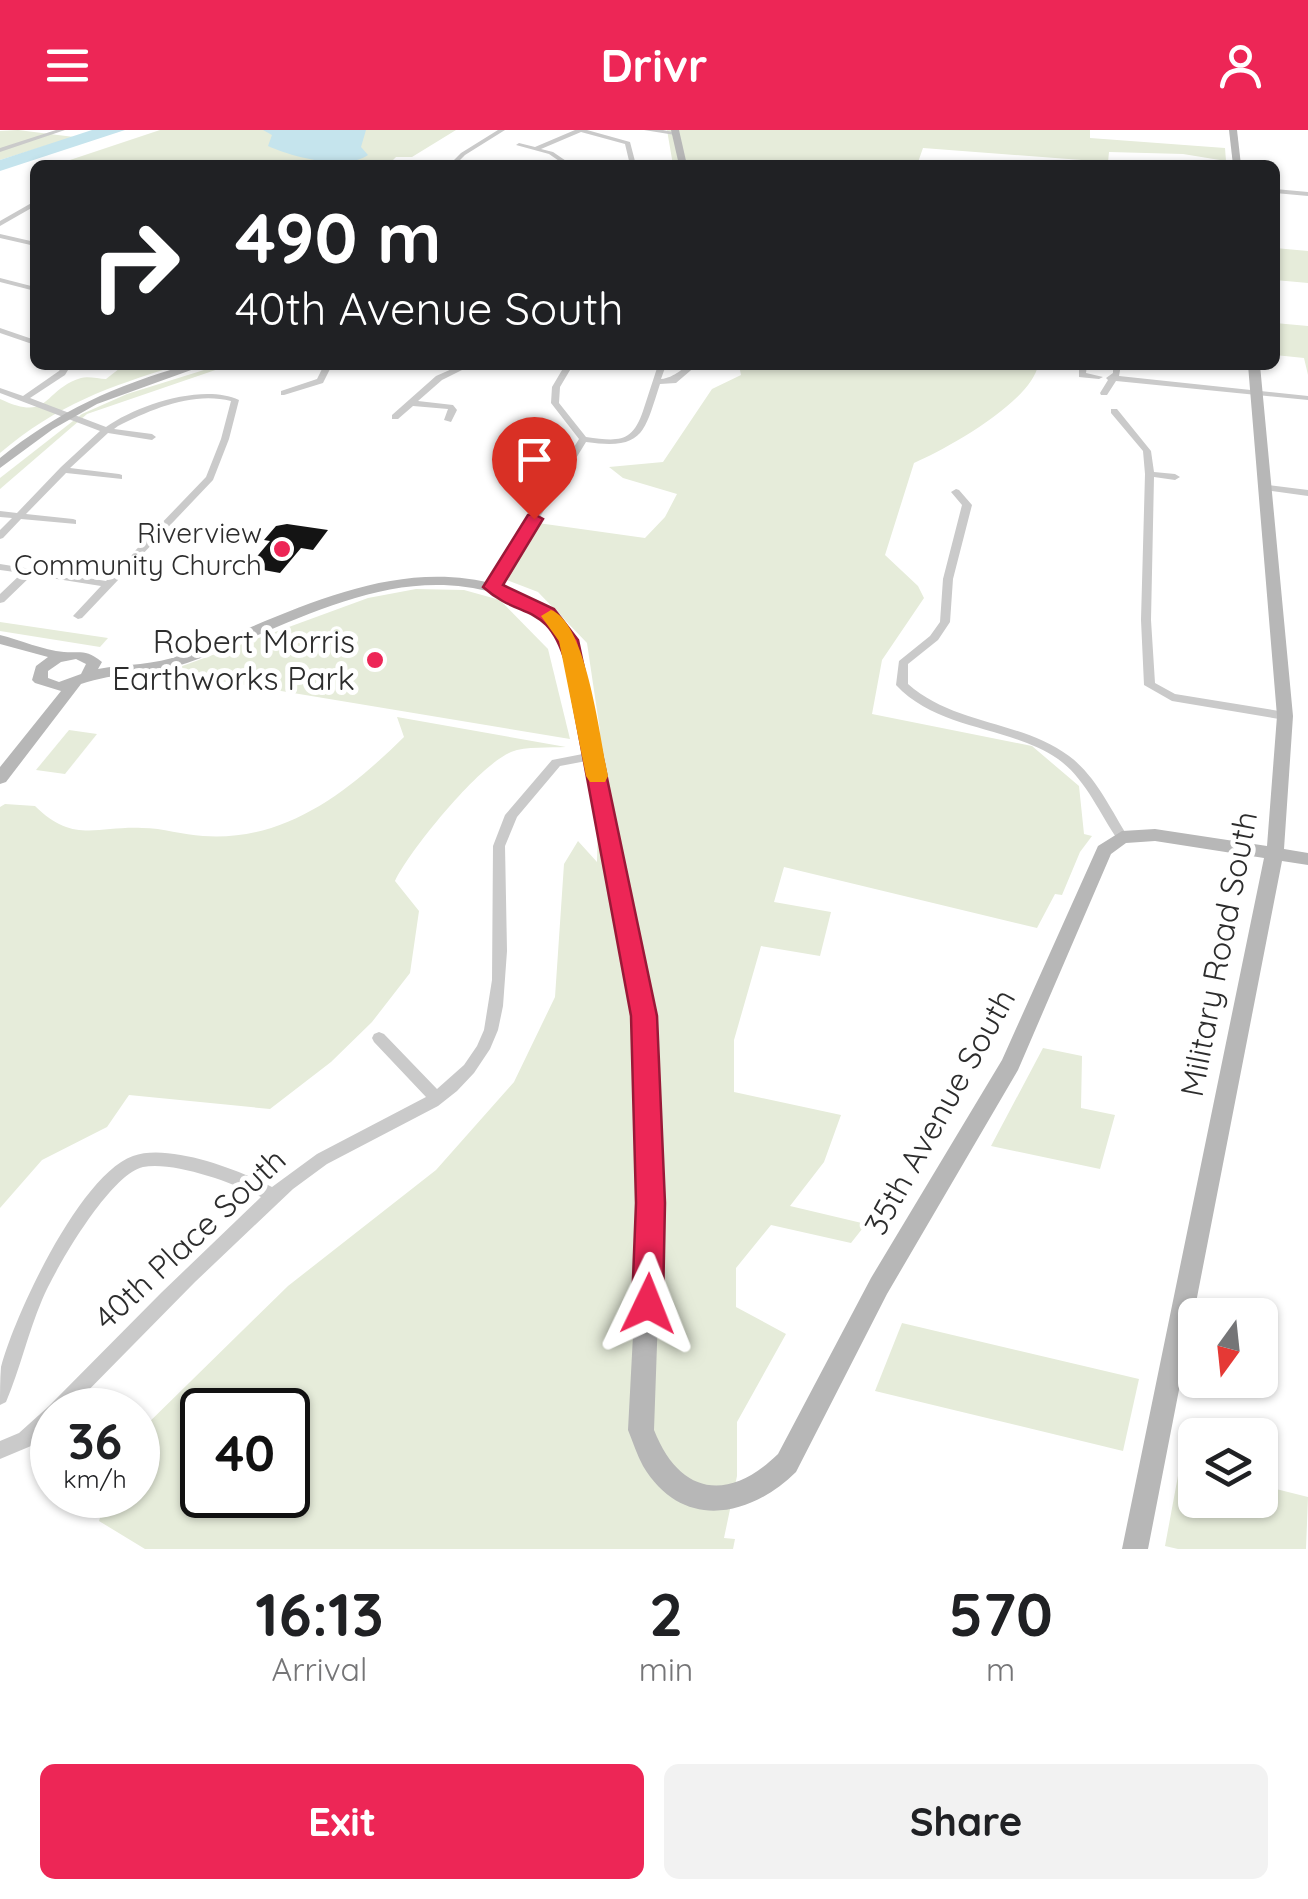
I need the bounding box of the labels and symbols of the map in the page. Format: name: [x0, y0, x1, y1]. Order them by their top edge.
pin: [492, 417, 577, 520]
place label: Riverview Community Church: [14, 515, 262, 582]
marker: Riverview Community Church: [271, 538, 293, 560]
place label: Robert Morris Earthworks Park: [112, 621, 355, 698]
marker: Robert Morris Earthworks Park: [364, 649, 386, 671]
street label: Military Road South: [1171, 808, 1265, 1100]
street label: 35th Avenue South: [855, 982, 1023, 1241]
street label: 40th Place South: [85, 1139, 293, 1337]
position arrow: [596, 1252, 700, 1356]
north arrow: [1178, 1298, 1278, 1398]
speed limit sign: 40: [180, 1388, 310, 1518]

